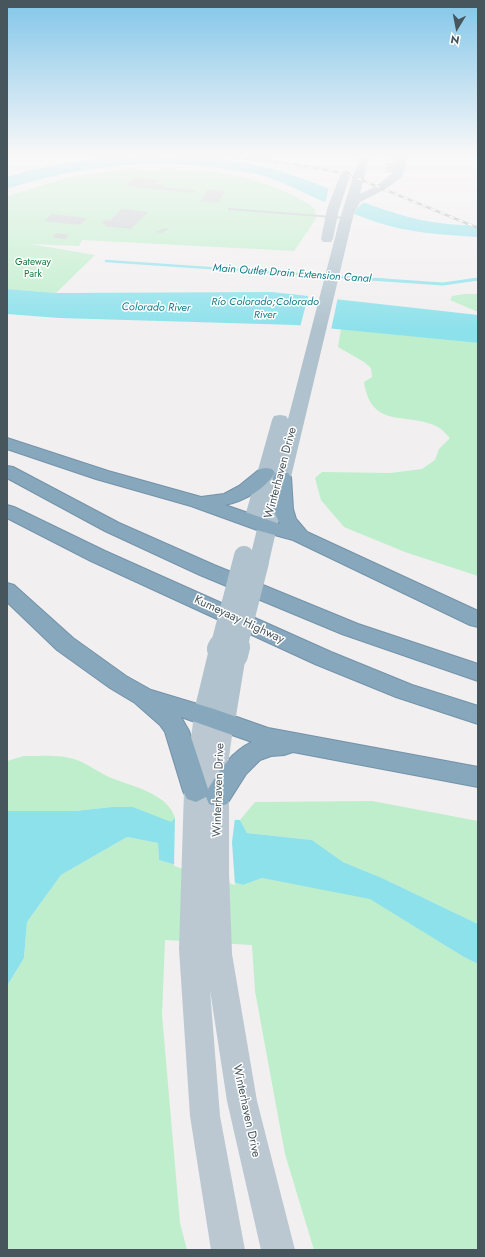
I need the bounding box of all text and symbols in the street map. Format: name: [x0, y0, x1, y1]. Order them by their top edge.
north arrow: [437, 8, 477, 48]
text: N: [449, 31, 461, 48]
park label: Gateway Park: [15, 257, 51, 280]
water label: Main Outlet Drain Extension Canal: [212, 262, 372, 286]
water label: Río Colorado;Colorado River: [211, 295, 319, 321]
water label: Colorado River: [121, 301, 191, 315]
street label: Winterhaven Drive: [262, 426, 300, 520]
street label: Kumeyaay Highway: [192, 593, 286, 647]
street label: Winterhaven Drive: [210, 743, 228, 837]
street label: Winterhaven Drive: [229, 1063, 263, 1159]

